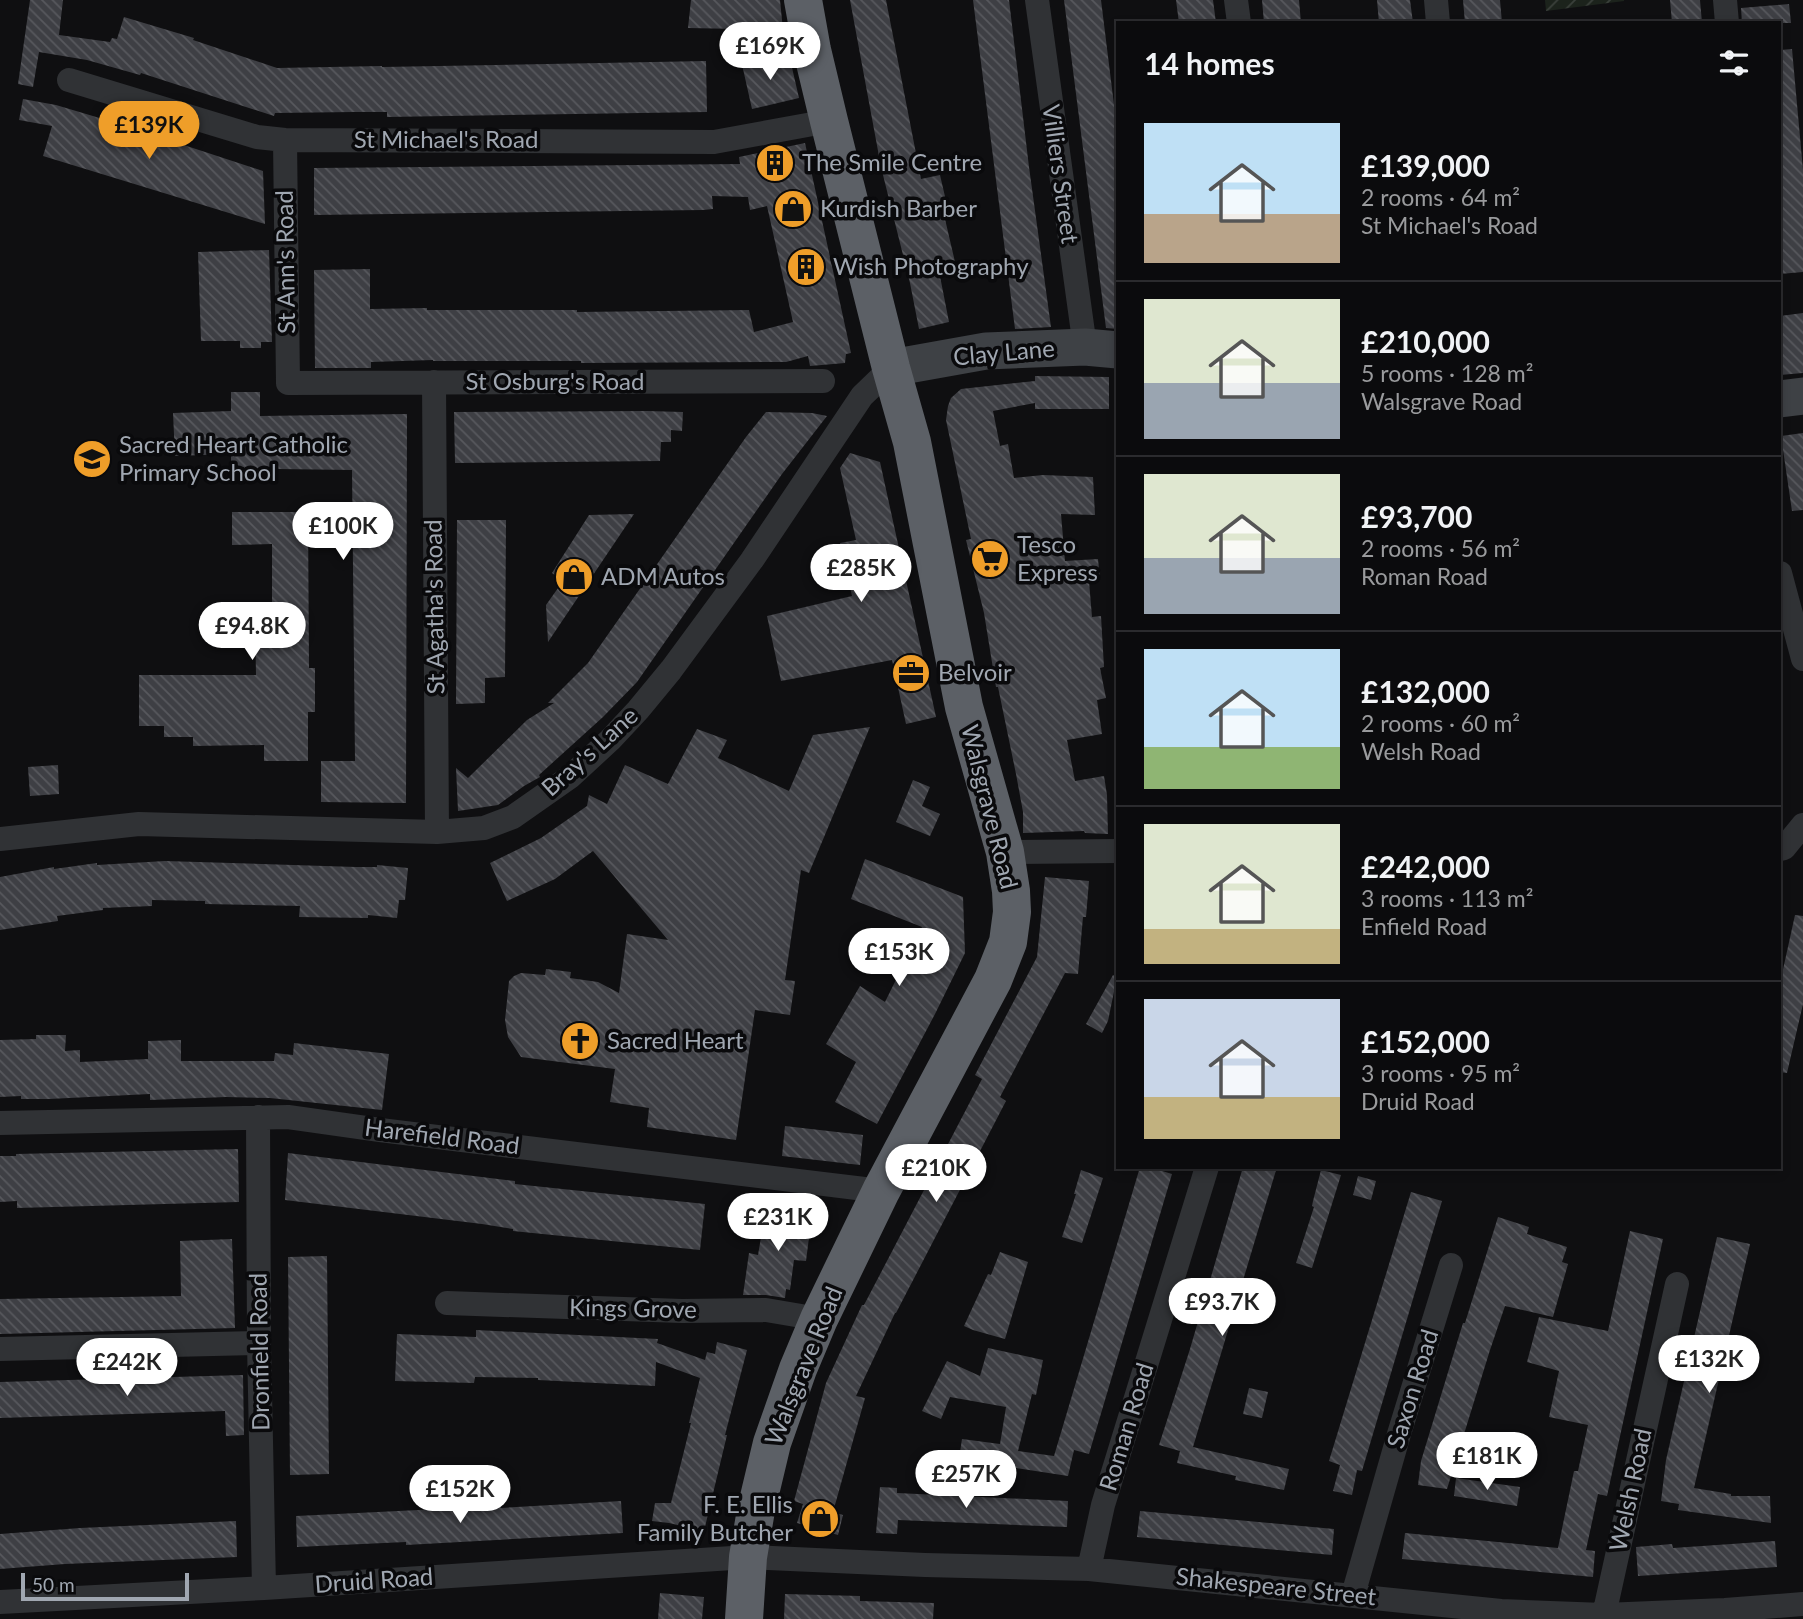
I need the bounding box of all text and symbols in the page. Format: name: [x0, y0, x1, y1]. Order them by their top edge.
pin: £169K: [721, 22, 819, 82]
text: £169K: [735, 31, 805, 59]
icon: filters: [1715, 44, 1753, 82]
text: 14 homes: [1144, 45, 1275, 81]
pin: £139K: [100, 102, 198, 161]
street label: Villiers Street: [1037, 102, 1086, 246]
text: £139K: [114, 110, 184, 138]
street label: St Michael's Road: [354, 124, 538, 153]
building icon: The Smile Centre: [754, 142, 796, 184]
place label: The Smile Centre: [802, 147, 982, 176]
text: £139,000: [1361, 147, 1490, 183]
icon: home: [1200, 151, 1284, 235]
text: 2 rooms · 64 m²: [1361, 183, 1520, 211]
shop icon: Kurdish Barber: [772, 188, 814, 230]
street label: St Ann's Road: [269, 190, 300, 334]
place label: Kurdish Barber: [820, 193, 977, 222]
text: St Michael's Road: [1361, 211, 1538, 239]
building icon: Wish Photography: [785, 246, 827, 288]
place label: Wish Photography: [833, 251, 1029, 280]
text: £210,000: [1361, 323, 1490, 359]
icon: home: [1200, 327, 1284, 411]
street label: Clay Lane: [952, 333, 1056, 370]
text: 5 rooms · 128 m²: [1361, 359, 1533, 387]
street label: St Osburg's Road: [466, 366, 644, 395]
text: Walsgrave Road: [1361, 387, 1522, 415]
place label: Sacred Heart Catholic Primary School: [119, 429, 348, 486]
school or university icon: Sacred Heart Catholic Primary School: [71, 438, 113, 480]
text: £93,700: [1361, 498, 1472, 534]
icon: home: [1200, 502, 1284, 586]
pin: £100K: [294, 503, 392, 562]
text: £100K: [308, 511, 378, 539]
street label: St Agatha's Road: [417, 519, 450, 695]
place label: Tesco Express: [1017, 529, 1098, 586]
text: 2 rooms · 56 m²: [1361, 534, 1520, 562]
supermarket icon: Tesco Express: [969, 538, 1011, 580]
pin: £285K: [812, 544, 910, 604]
text: £285K: [826, 553, 896, 581]
shop icon: ADM Autos: [553, 556, 595, 598]
place label: ADM Autos: [601, 561, 725, 590]
text: Roman Road: [1361, 562, 1488, 590]
pin: £94.8K: [195, 602, 309, 662]
text: £94.8K: [215, 611, 289, 639]
office icon: Belvoir: [890, 652, 932, 694]
place label: Belvoir: [938, 657, 1012, 686]
text: £132,000: [1361, 673, 1490, 709]
icon: home: [1200, 677, 1284, 761]
street label: Bray's Lane: [535, 700, 643, 802]
text: 2 rooms · 60 m²: [1361, 709, 1520, 737]
street label: Walsgrave Road: [956, 722, 1025, 892]
text: Welsh Road: [1361, 737, 1481, 765]
text: £242,000: [1361, 848, 1490, 884]
icon: home: [1200, 852, 1284, 936]
text: 3 rooms · 113 m²: [1361, 884, 1533, 912]
text: Enfield Road: [1361, 912, 1487, 940]
pin: £153K: [850, 928, 948, 988]
text: £153K: [864, 937, 934, 965]
church icon: Sacred Heart: [559, 1020, 601, 1062]
text: £152,000: [1361, 1023, 1490, 1059]
place label: Sacred Heart: [607, 1025, 744, 1054]
icon: home: [1200, 1027, 1284, 1111]
text: 3 rooms · 95 m²: [1361, 1059, 1520, 1087]
text: Druid Road: [1361, 1087, 1475, 1115]
street label: Harefield Road: [363, 1112, 521, 1159]
pin: £210K: [887, 1144, 985, 1204]
text: £210K: [901, 1153, 971, 1181]
pin: £231K: [729, 1194, 827, 1253]
text: £231K: [743, 1202, 813, 1230]
street label: Dronfield Road: [243, 1273, 274, 1431]
pin: £93.7K: [1165, 1278, 1279, 1338]
street label: Walsgrave Road: [758, 1282, 848, 1449]
text: £93.7K: [1185, 1287, 1259, 1315]
street label: Kings Grove: [569, 1292, 697, 1323]
street label: Saxon Road: [1380, 1326, 1443, 1451]
pin: £132K: [1660, 1336, 1758, 1395]
pin: £242K: [78, 1338, 176, 1398]
text: £132K: [1674, 1344, 1744, 1372]
text: £242K: [92, 1347, 162, 1375]
street label: Roman Road: [1092, 1359, 1159, 1494]
street label: Welsh Road: [1602, 1426, 1657, 1554]
pin: £181K: [1438, 1432, 1536, 1492]
text: £181K: [1452, 1441, 1522, 1469]
pin: £257K: [917, 1450, 1015, 1510]
text: £257K: [931, 1459, 1001, 1487]
pin: £152K: [411, 1466, 509, 1525]
text: £152K: [425, 1474, 495, 1502]
place label: F. E. Ellis Family Butcher: [637, 1489, 793, 1546]
shop icon: F. E. Ellis Family Butcher: [799, 1498, 841, 1540]
street label: Druid Road: [314, 1561, 434, 1598]
street label: Shakespeare Street: [1175, 1561, 1378, 1610]
scale bar: [21, 1570, 189, 1602]
text: 50 m: [32, 1573, 75, 1596]

